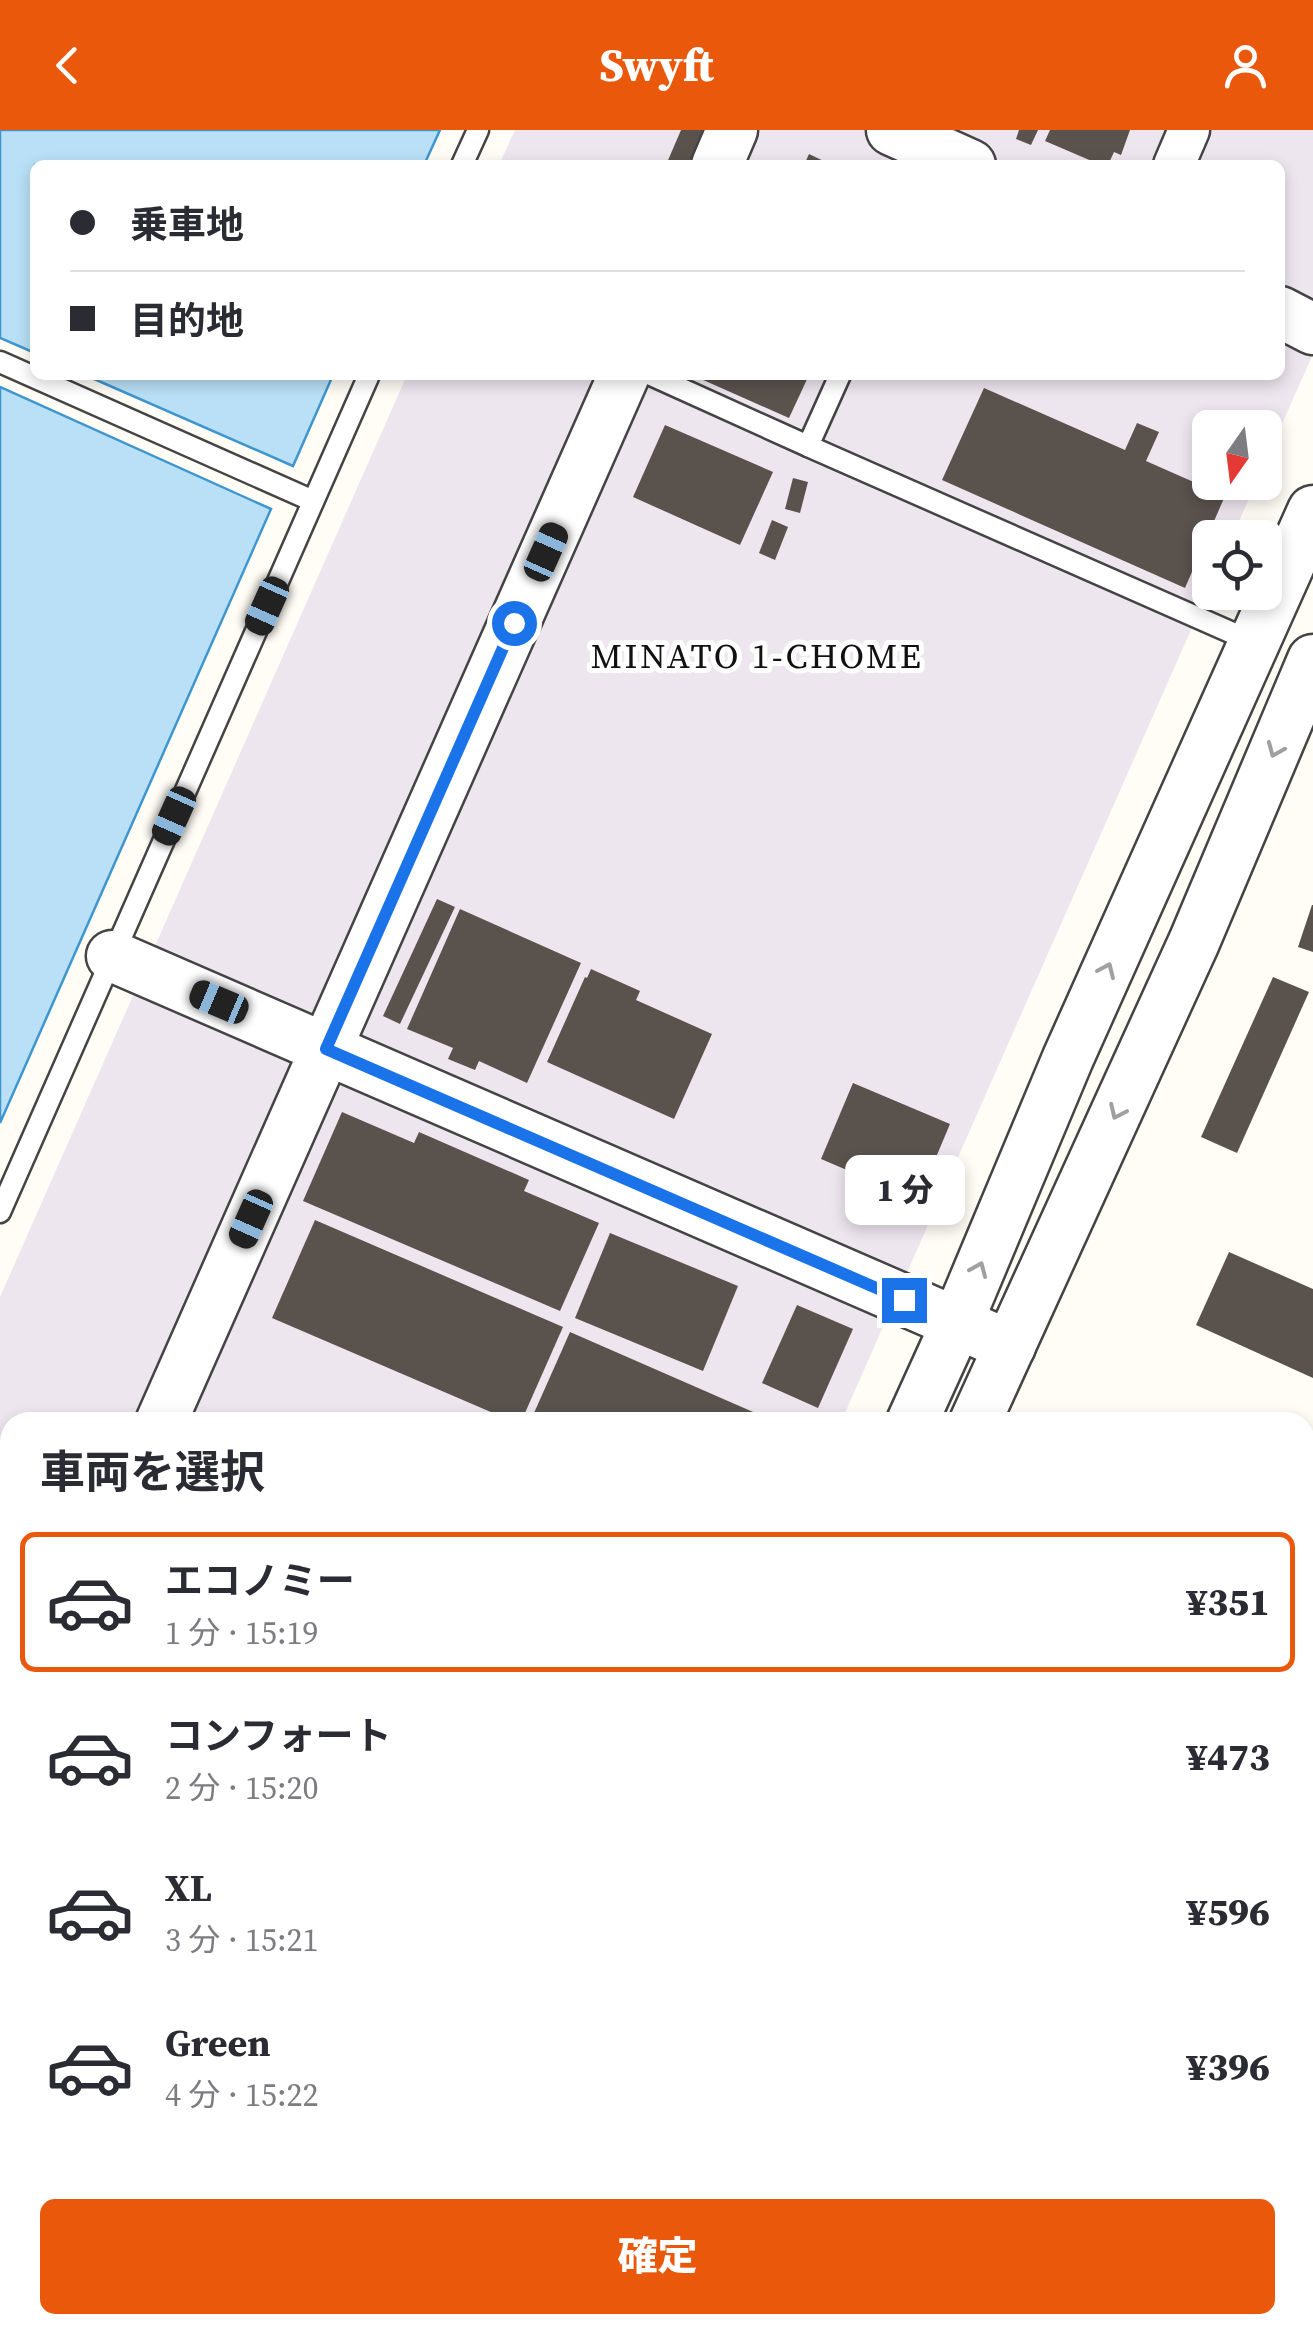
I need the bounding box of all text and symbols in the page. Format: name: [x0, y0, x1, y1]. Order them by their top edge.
text: Swyft: [599, 34, 714, 96]
icon: back: [40, 38, 95, 93]
icon: person: [1218, 38, 1273, 93]
text: 乗車地: [130, 199, 244, 251]
text: 目的地: [130, 295, 244, 347]
north arrow: [1192, 410, 1282, 500]
map controls: [1192, 410, 1282, 610]
car: [520, 518, 572, 586]
button: locate: [1192, 520, 1282, 610]
car: [241, 572, 293, 640]
route start: [492, 601, 537, 646]
district label: MINATO 1-CHOME: [591, 632, 923, 680]
one-way arrow: [1267, 740, 1287, 758]
car: [148, 782, 200, 850]
one-way arrow: [1095, 962, 1115, 980]
car: [186, 976, 252, 1028]
one-way arrow: [1109, 1102, 1129, 1120]
callout: 1 分: [844, 1155, 964, 1225]
text: 1 分: [877, 1168, 933, 1212]
car: [225, 1185, 277, 1253]
one-way arrow: [968, 1261, 988, 1279]
route end: [882, 1278, 927, 1323]
text: 車両を選択: [40, 1441, 265, 1503]
text: エコノミー: [165, 1555, 355, 1607]
icon: car: [45, 1557, 135, 1647]
text: ¥351: [1186, 1576, 1270, 1628]
text: 1 分 · 15:19: [165, 1611, 319, 1655]
text: コンフォート: [165, 1710, 392, 1762]
icon: car: [45, 1712, 135, 1802]
text: ¥473: [1186, 1731, 1270, 1783]
text: 2 分 · 15:20: [165, 1766, 319, 1810]
text: XL: [165, 1862, 212, 1914]
icon: car: [45, 1867, 135, 1957]
text: ¥596: [1186, 1886, 1270, 1938]
text: 3 分 · 15:21: [165, 1918, 319, 1962]
text: Green: [165, 2017, 271, 2069]
icon: car: [45, 2022, 135, 2112]
text: ¥396: [1186, 2041, 1270, 2093]
text: 4 分 · 15:22: [165, 2073, 319, 2117]
button: 確定: [40, 2199, 1275, 2314]

